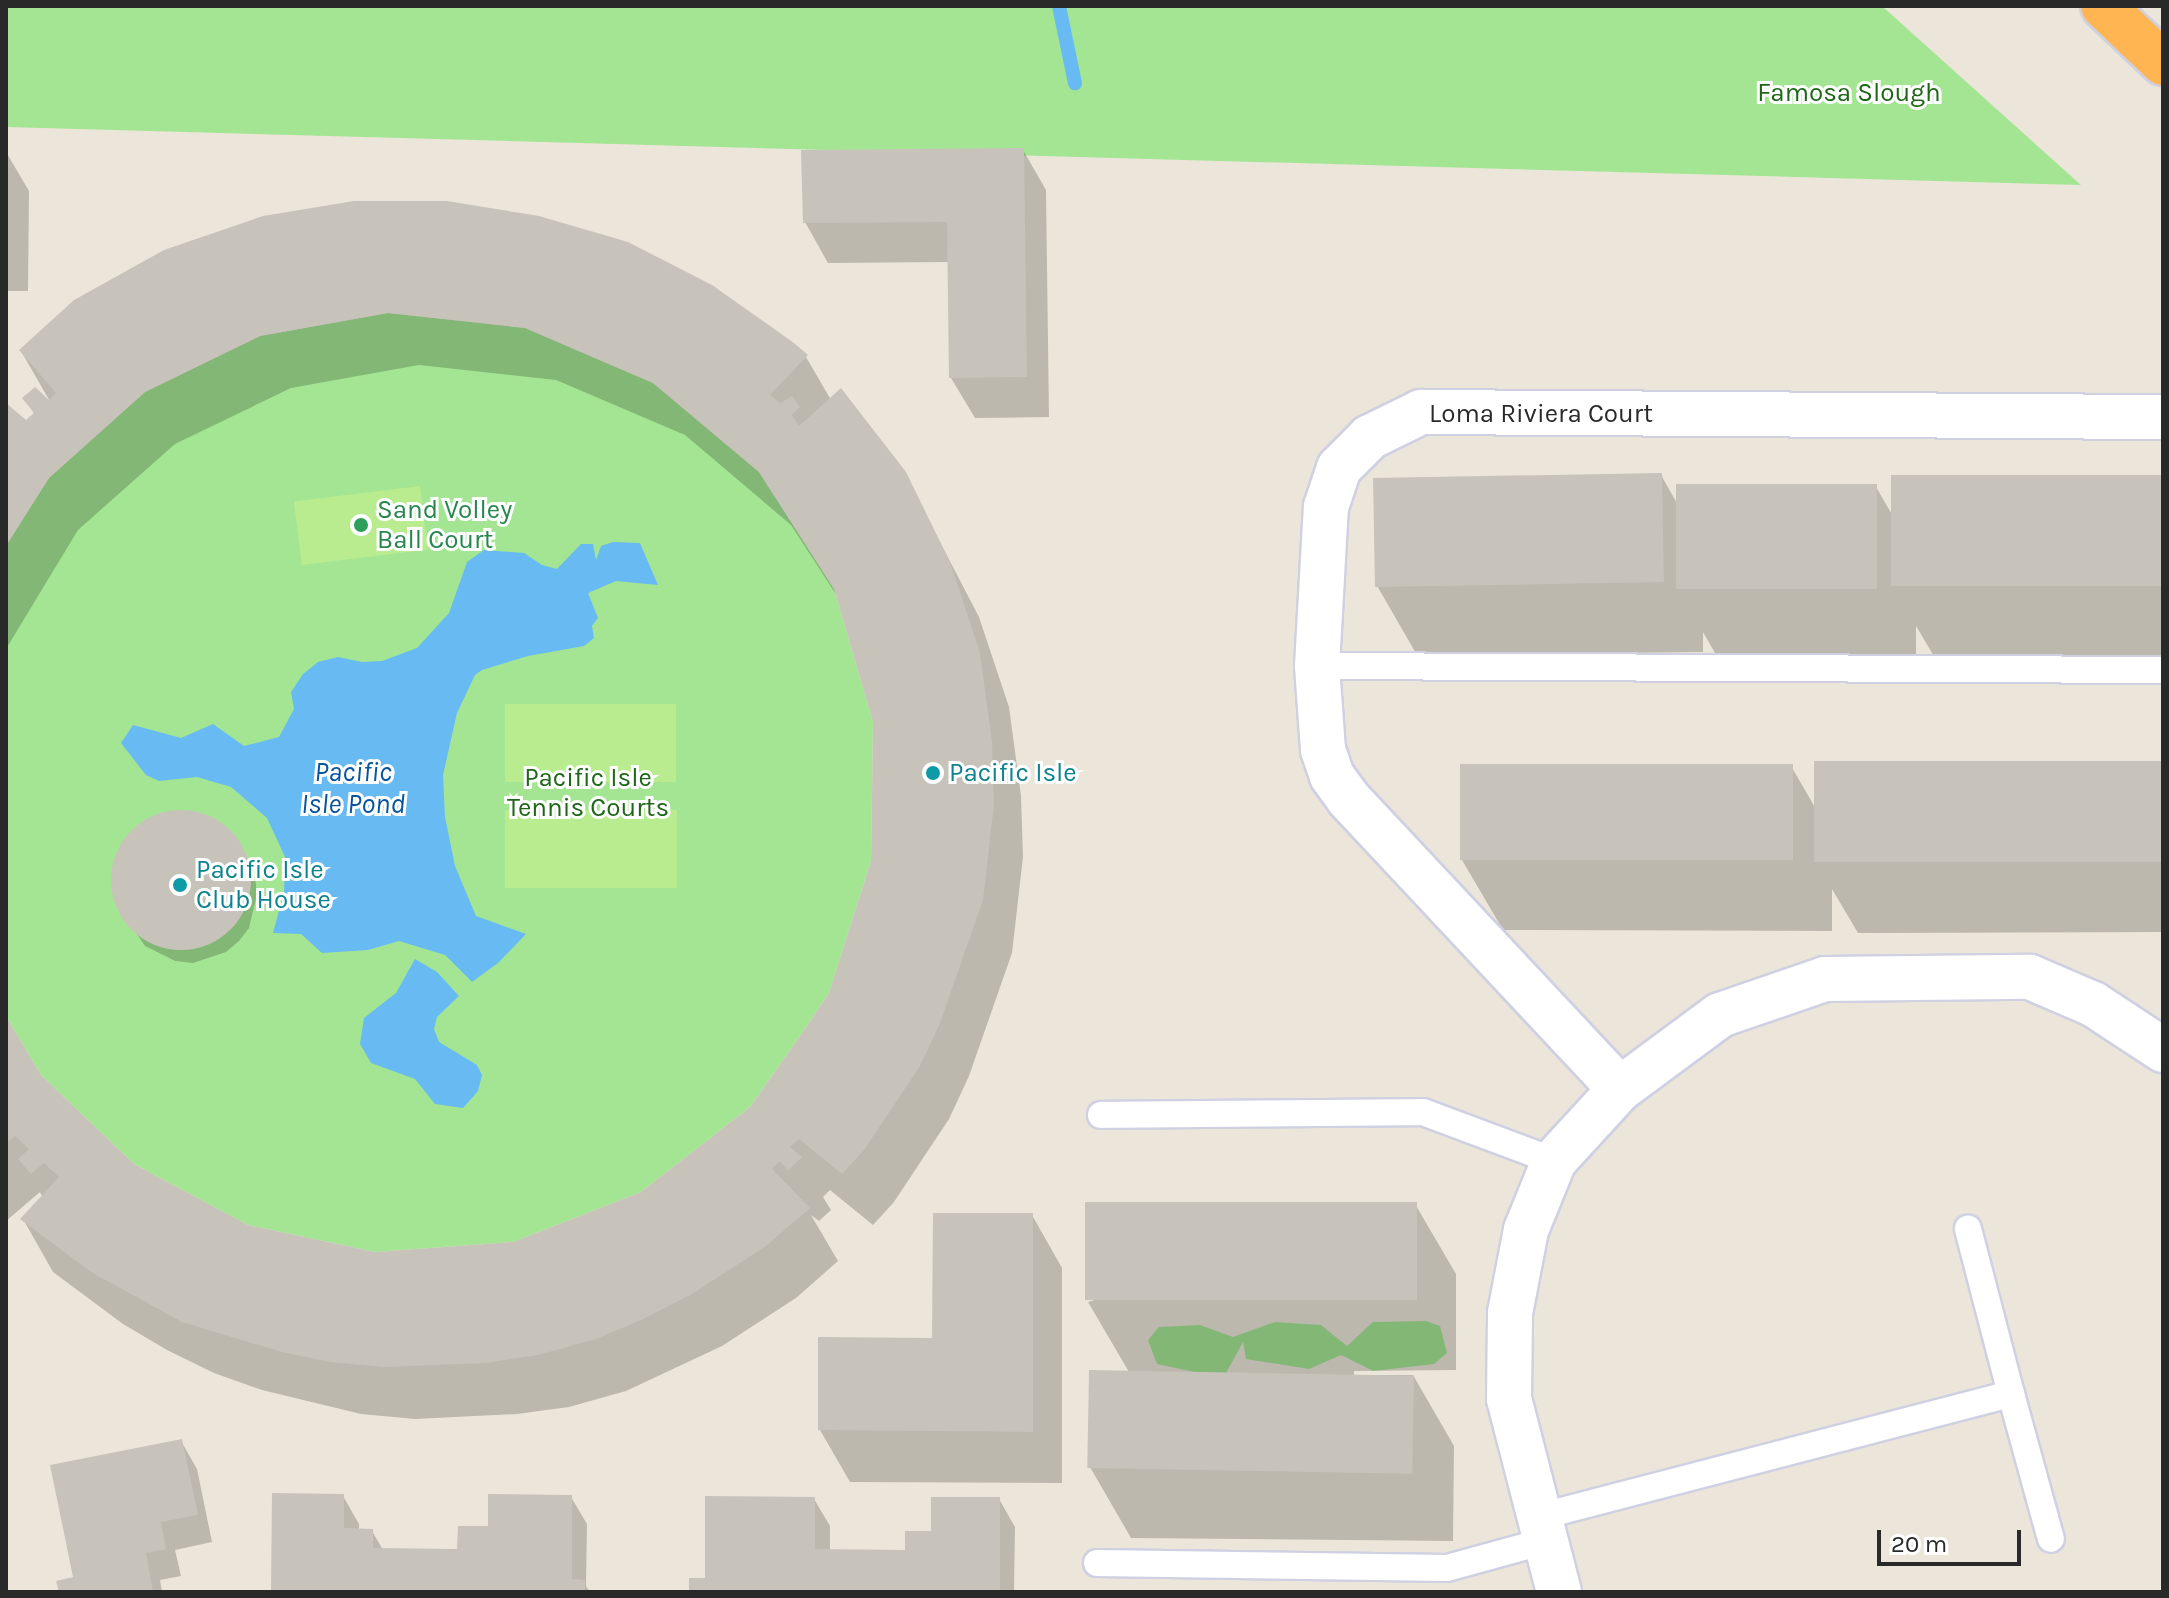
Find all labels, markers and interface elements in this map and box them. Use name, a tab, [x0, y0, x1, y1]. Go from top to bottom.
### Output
park label: Famosa Slough	[1757, 77, 1941, 109]
street label: Loma Riviera Court	[1429, 398, 1653, 430]
place label: Sand Volley Ball Court	[377, 494, 512, 556]
marker: Sand Volley Ball Court	[352, 516, 370, 534]
water label: Pacific Isle Pond	[301, 755, 405, 821]
place label: Pacific Isle	[949, 757, 1077, 789]
park label: Pacific Isle Tennis Courts	[507, 762, 669, 824]
marker: Pacific Isle	[924, 764, 942, 782]
place label: Pacific Isle Club House	[196, 854, 331, 916]
marker: Pacific Isle Club House	[171, 876, 189, 894]
scale bar	[1881, 1514, 2025, 1564]
text: 20 m	[1891, 1530, 1947, 1558]

